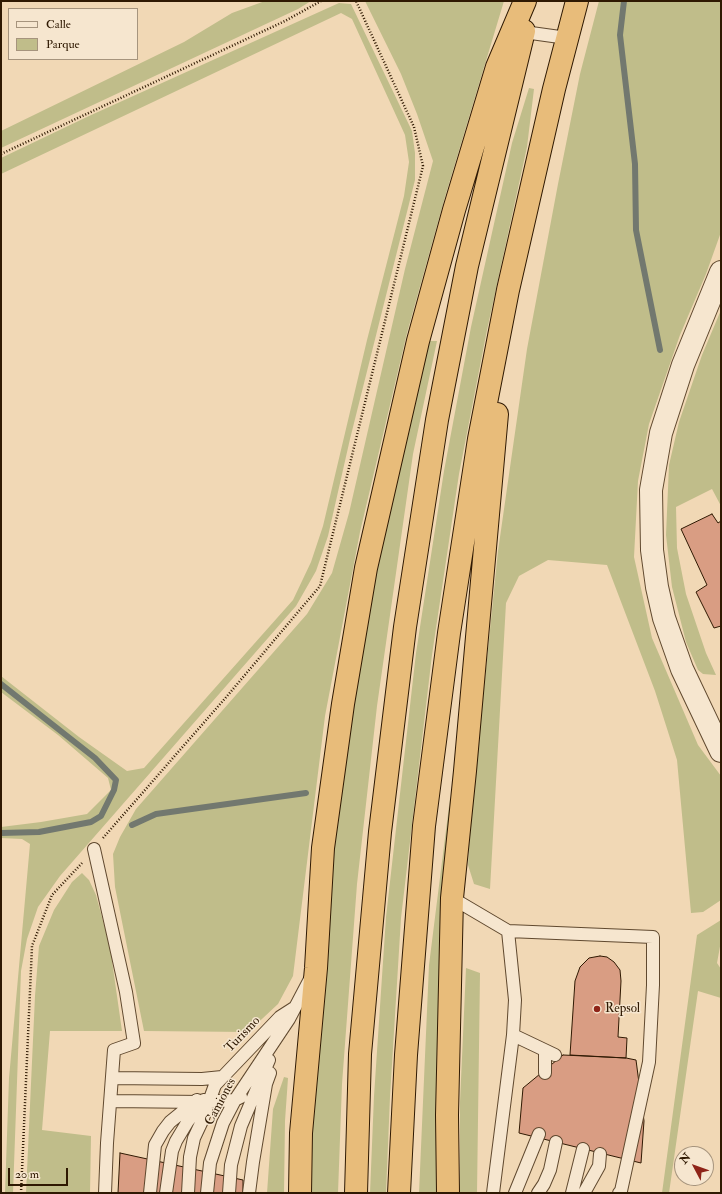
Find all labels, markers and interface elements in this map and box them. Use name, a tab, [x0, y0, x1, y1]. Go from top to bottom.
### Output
legend	[8, 8, 138, 60]
text: Calle	[46, 17, 71, 32]
text: Parque	[46, 37, 80, 52]
place label: Repsol	[605, 1001, 640, 1017]
marker: Repsol	[592, 1004, 602, 1014]
street label: Turismo	[222, 1014, 264, 1056]
street label: Camiones	[202, 1076, 240, 1128]
north arrow	[674, 1146, 714, 1186]
text: N	[677, 1150, 693, 1166]
scale bar	[10, 1160, 70, 1186]
text: 20 m	[15, 1167, 39, 1182]

